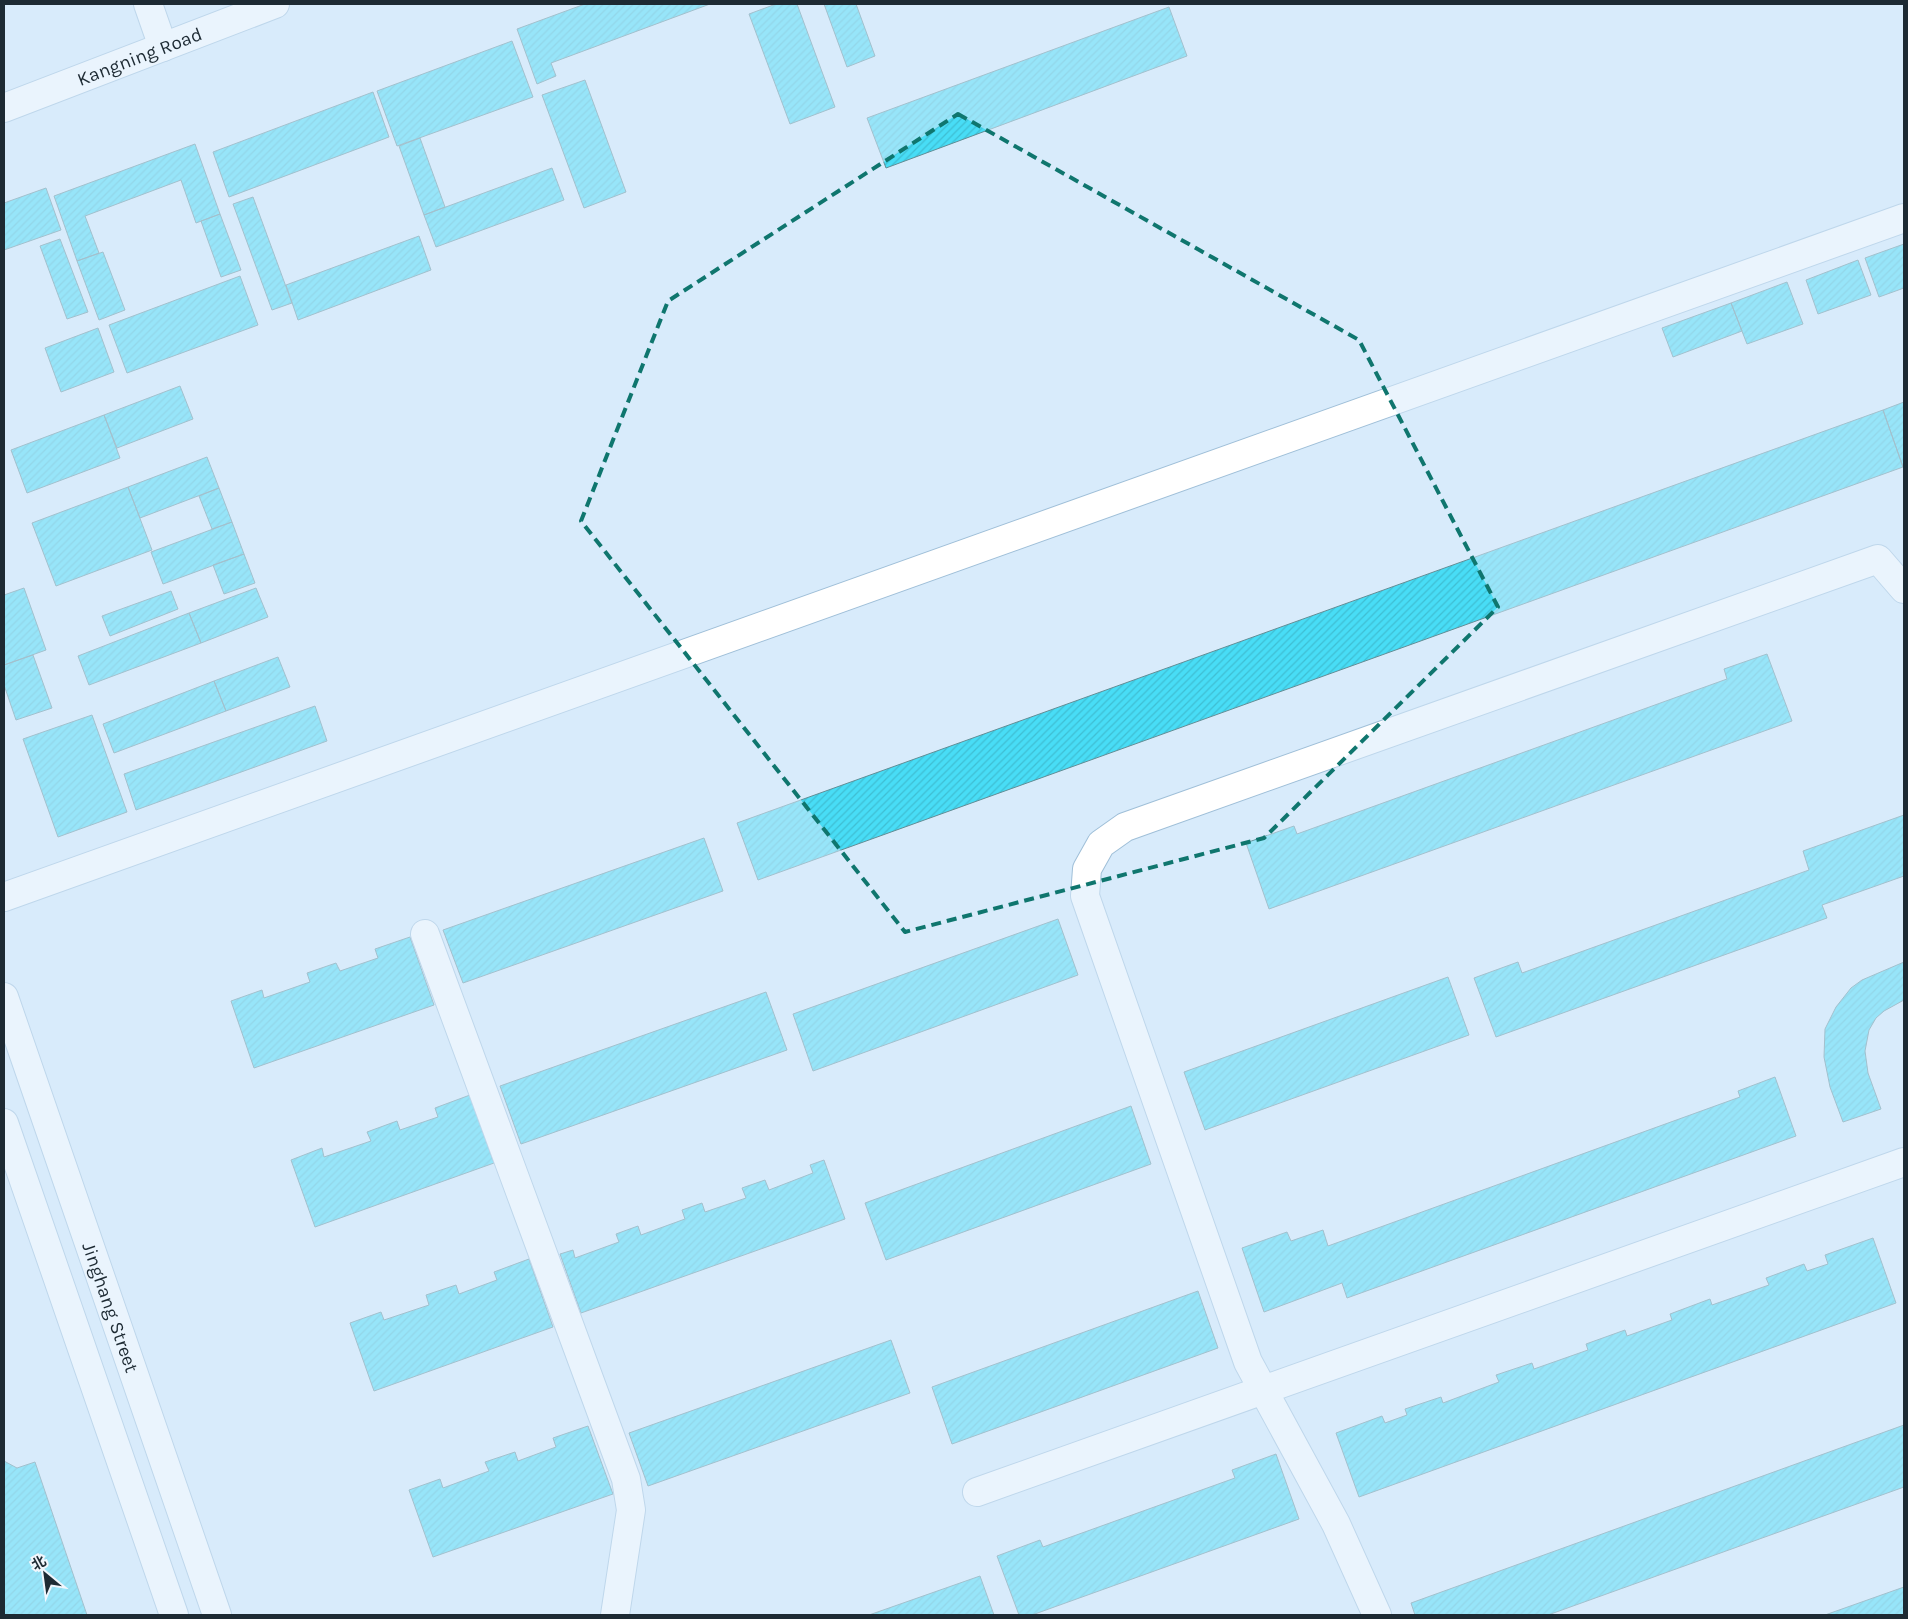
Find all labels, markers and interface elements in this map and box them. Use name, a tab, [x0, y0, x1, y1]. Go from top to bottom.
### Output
street label: Kangning Road	[74, 23, 205, 91]
street label: Jinghang Street	[77, 1239, 143, 1375]
north arrow	[20, 1549, 70, 1599]
text: 北	[29, 1552, 49, 1574]

